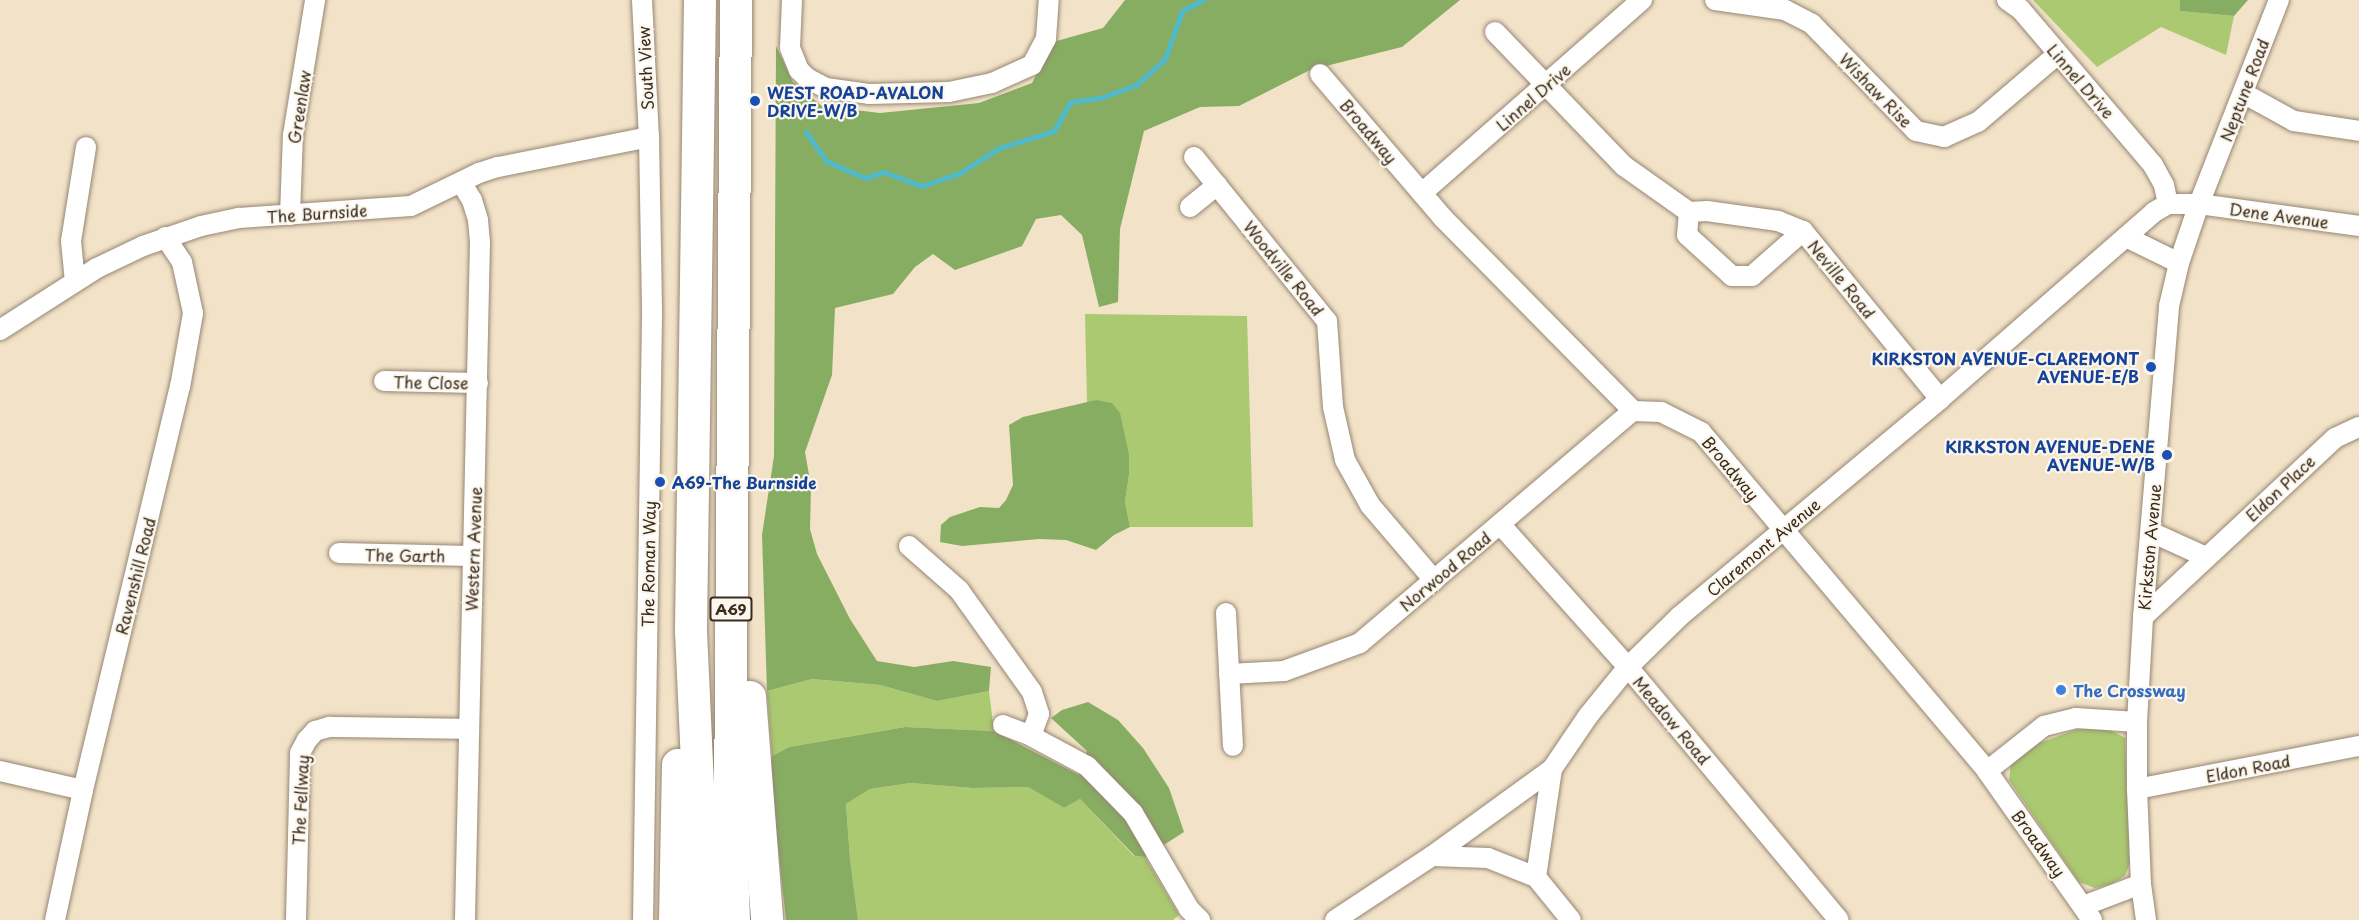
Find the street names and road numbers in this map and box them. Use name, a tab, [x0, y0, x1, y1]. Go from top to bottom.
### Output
street label: South View	[633, 25, 657, 111]
street label: Neptune Road	[2216, 36, 2272, 144]
street label: Linnel Drive	[2043, 40, 2119, 122]
street label: Wishaw Rise	[1836, 49, 1916, 131]
street label: Linnel Drive	[1492, 59, 1574, 135]
street label: Greenlaw	[284, 69, 314, 145]
street label: Broadway	[1337, 95, 1401, 167]
street label: Dene Avenue	[2228, 199, 2330, 231]
street label: The Burnside	[266, 200, 368, 226]
street label: Woodville Road	[1240, 217, 1328, 319]
street label: Neville Road	[1805, 236, 1879, 322]
street label: The Close	[393, 372, 469, 392]
street label: Broadway	[1699, 432, 1763, 504]
street label: Eldon Place	[2241, 451, 2319, 525]
street label: Kirkston Avenue	[2134, 484, 2164, 610]
street label: Western Avenue	[461, 487, 485, 611]
street label: Claremont Avenue	[1703, 494, 1823, 600]
street label: The Roman Way	[637, 500, 659, 628]
street label: Ravenshill Road	[111, 515, 159, 637]
street label: Norwood Road	[1395, 527, 1495, 615]
street label: The Garth	[365, 545, 445, 565]
road number: A69	[708, 597, 754, 621]
street label: Meadow Road	[1630, 673, 1714, 767]
street label: Eldon Road	[2204, 750, 2292, 786]
street label: The Fellway	[288, 754, 312, 846]
street label: Broadway	[2008, 806, 2070, 880]

